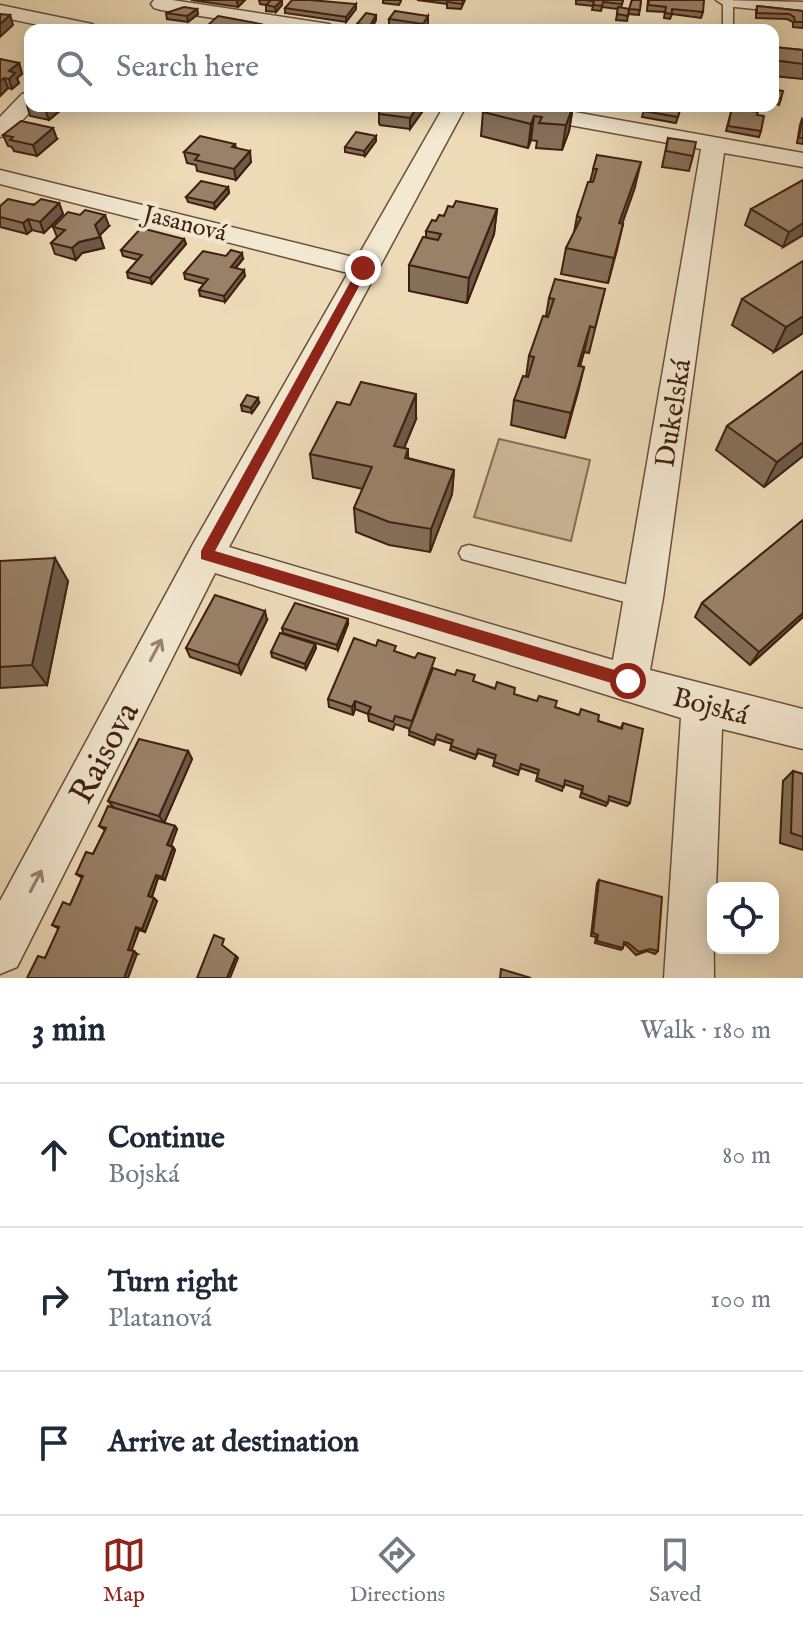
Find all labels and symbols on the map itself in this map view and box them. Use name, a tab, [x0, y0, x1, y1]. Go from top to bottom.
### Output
street label: Jasanová	[137, 198, 230, 250]
route end	[345, 250, 381, 286]
street label: Dukelská	[649, 356, 700, 470]
one-way arrow	[149, 639, 165, 662]
route start	[610, 663, 646, 699]
street label: Bojská	[669, 681, 753, 735]
street label: Raisova	[61, 695, 150, 811]
one-way arrow	[29, 869, 45, 893]

